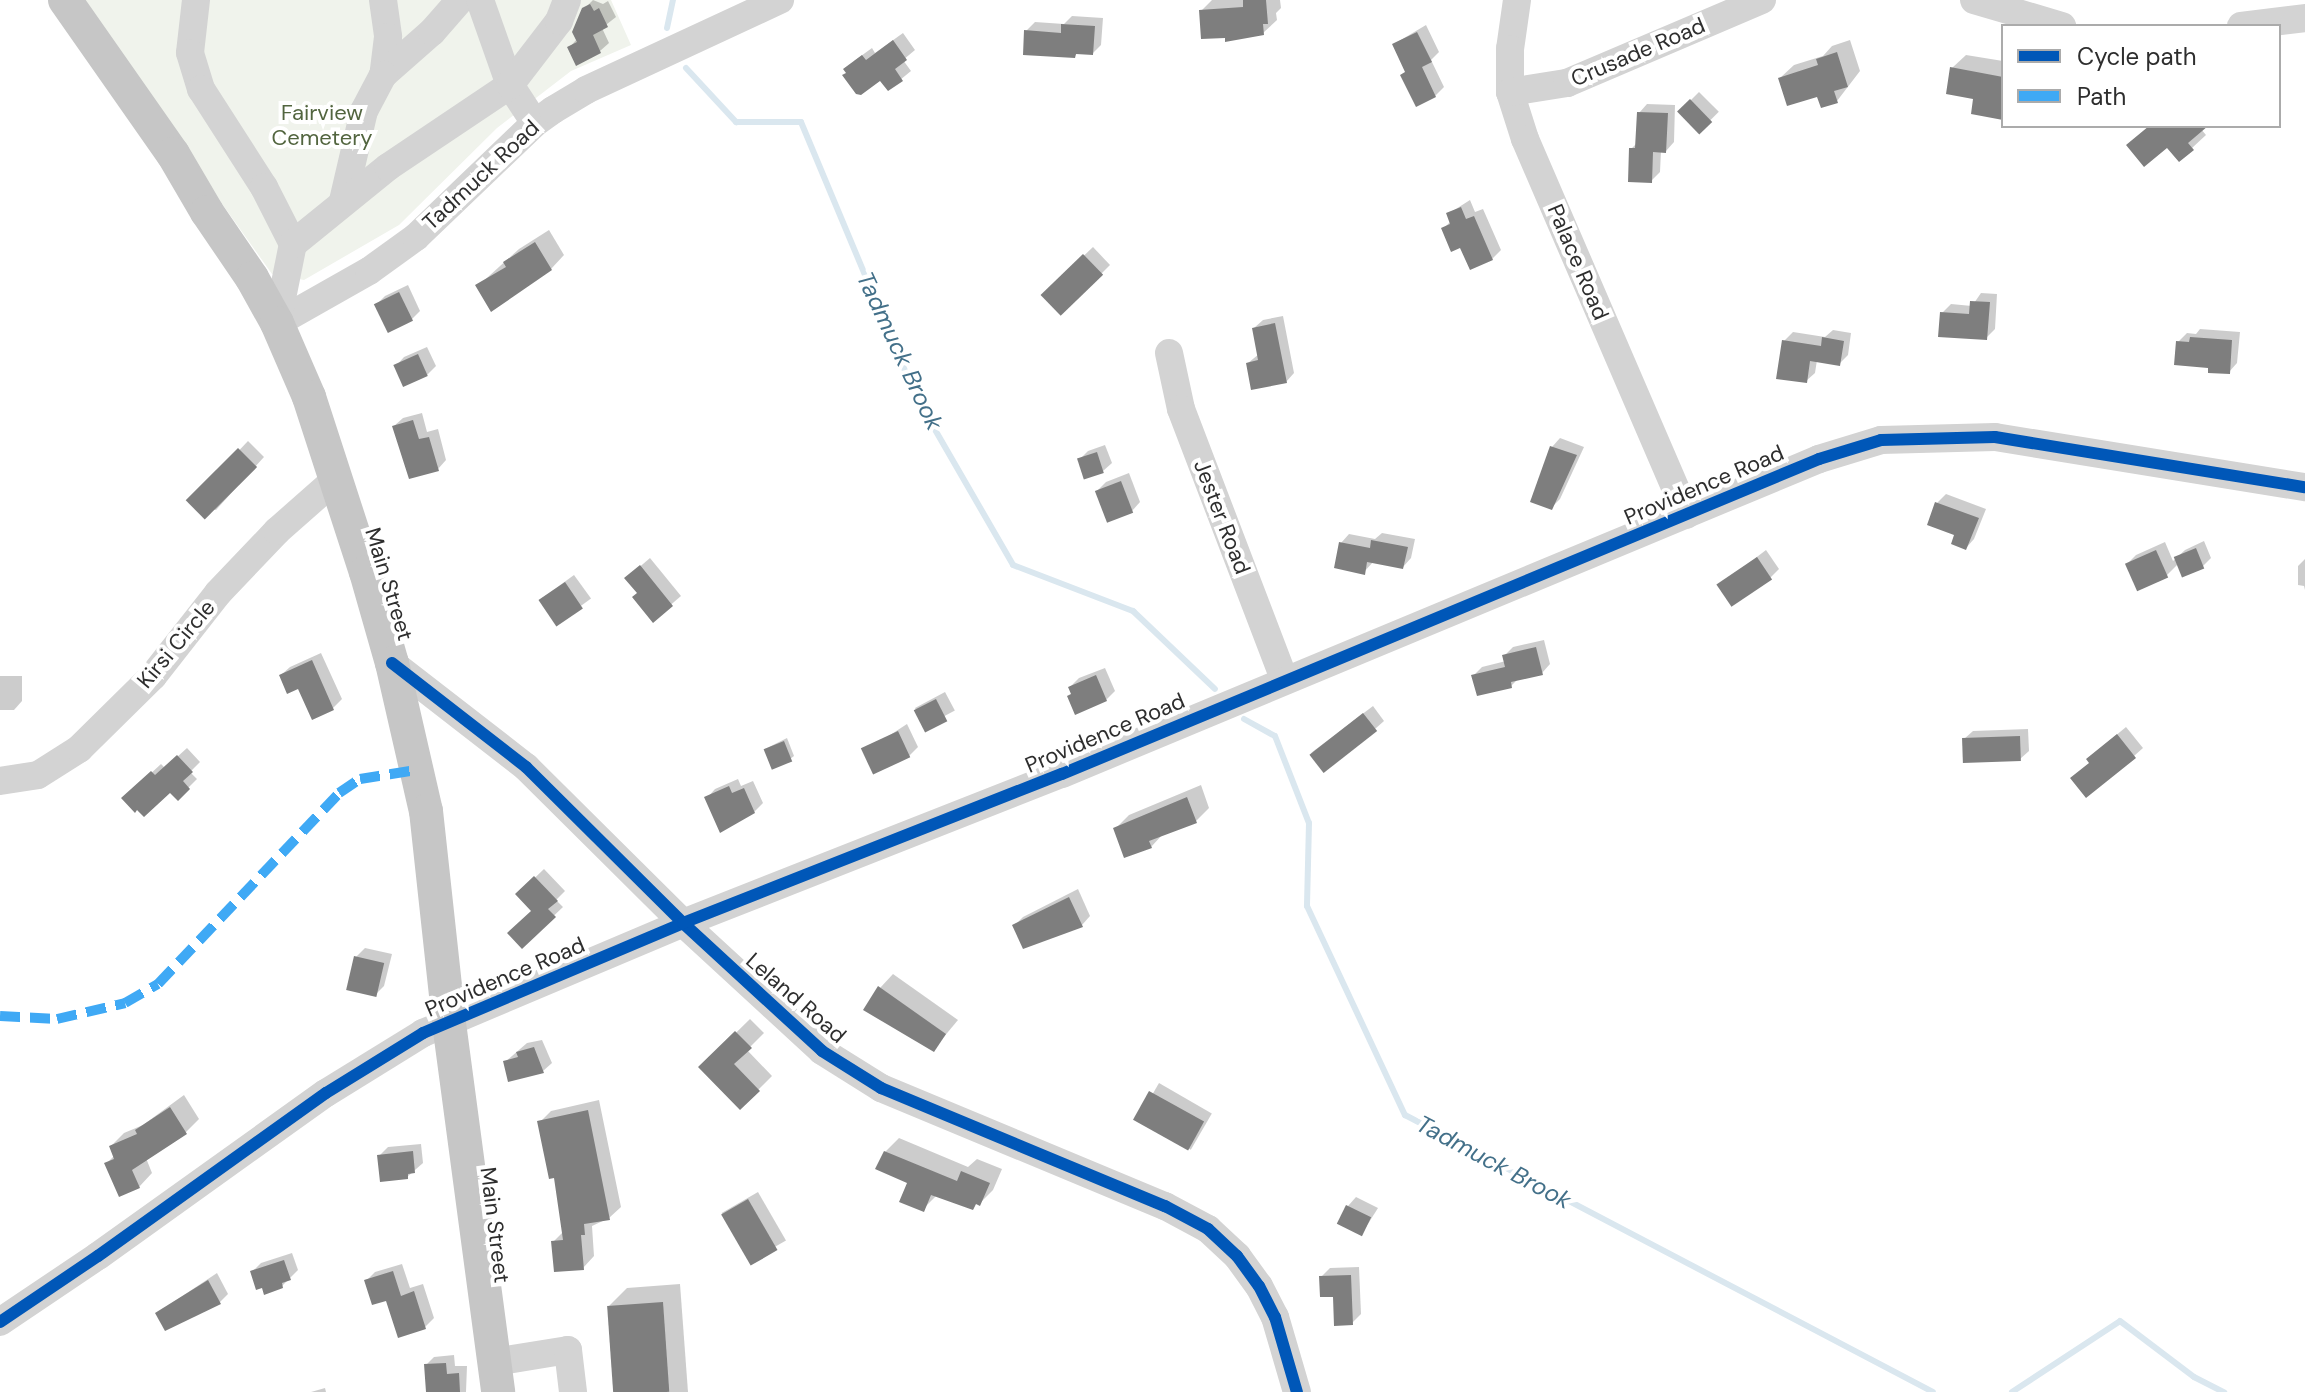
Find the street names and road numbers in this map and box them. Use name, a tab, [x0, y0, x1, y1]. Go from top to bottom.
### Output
street label: Crusade Road	[1567, 12, 1709, 92]
street label: Tadmuck Road	[417, 114, 545, 236]
street label: Palace Road	[1542, 200, 1614, 324]
street label: Providence Road	[1620, 439, 1788, 531]
street label: Jester Road	[1188, 456, 1256, 578]
street label: Main Street	[359, 524, 419, 644]
street label: Kirsi Circle	[131, 594, 221, 694]
street label: Providence Road	[1021, 687, 1189, 779]
street label: Providence Road	[421, 931, 589, 1023]
street label: Leland Road	[741, 947, 851, 1049]
street label: Main Street	[475, 1166, 515, 1284]

